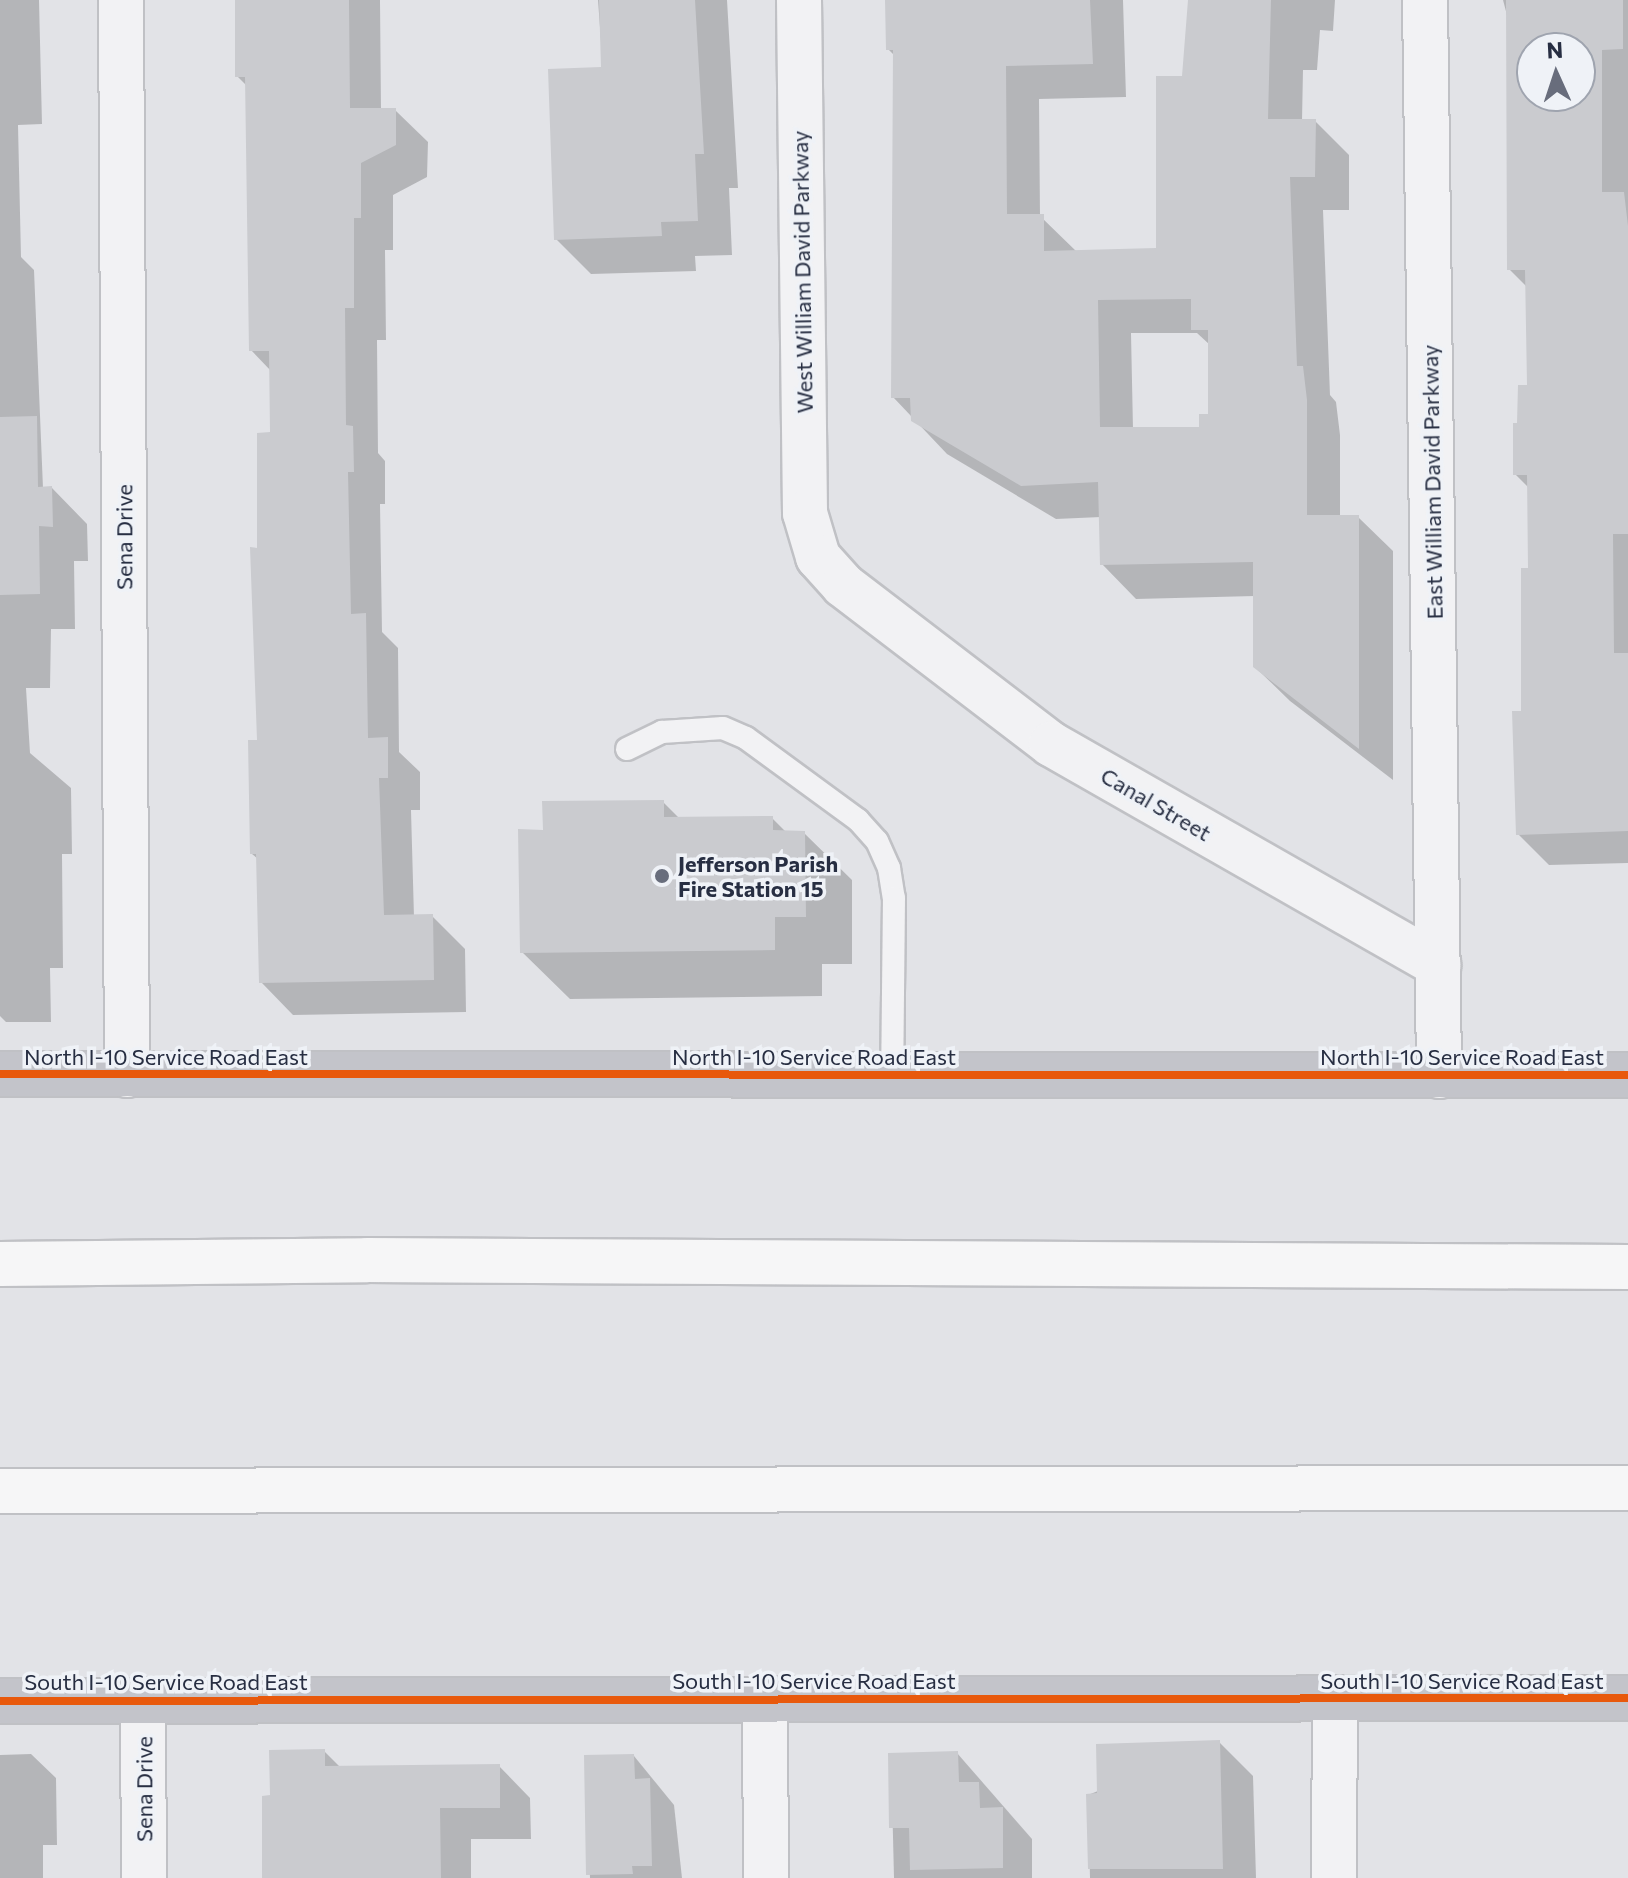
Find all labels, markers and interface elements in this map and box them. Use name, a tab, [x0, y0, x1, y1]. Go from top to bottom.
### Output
north arrow	[1516, 32, 1596, 112]
text: N	[1546, 36, 1564, 63]
street label: West William David Parkway	[786, 130, 818, 414]
street label: East William David Parkway	[1416, 344, 1448, 620]
street label: Sena Drive	[111, 484, 137, 590]
street label: Canal Street	[1096, 762, 1216, 846]
place label: Jefferson Parish Fire Station 15	[678, 850, 838, 902]
marker: Jefferson Parish Fire Station 15	[653, 867, 671, 885]
street label: North I-10 Service Road East	[24, 1044, 308, 1070]
street label: North I-10 Service Road East	[672, 1044, 956, 1070]
street label: North I-10 Service Road East	[1320, 1044, 1604, 1070]
street label: South I-10 Service Road East	[672, 1668, 956, 1694]
street label: South I-10 Service Road East	[1320, 1668, 1604, 1694]
street label: South I-10 Service Road East	[24, 1669, 308, 1695]
street label: Sena Drive	[131, 1736, 157, 1842]

